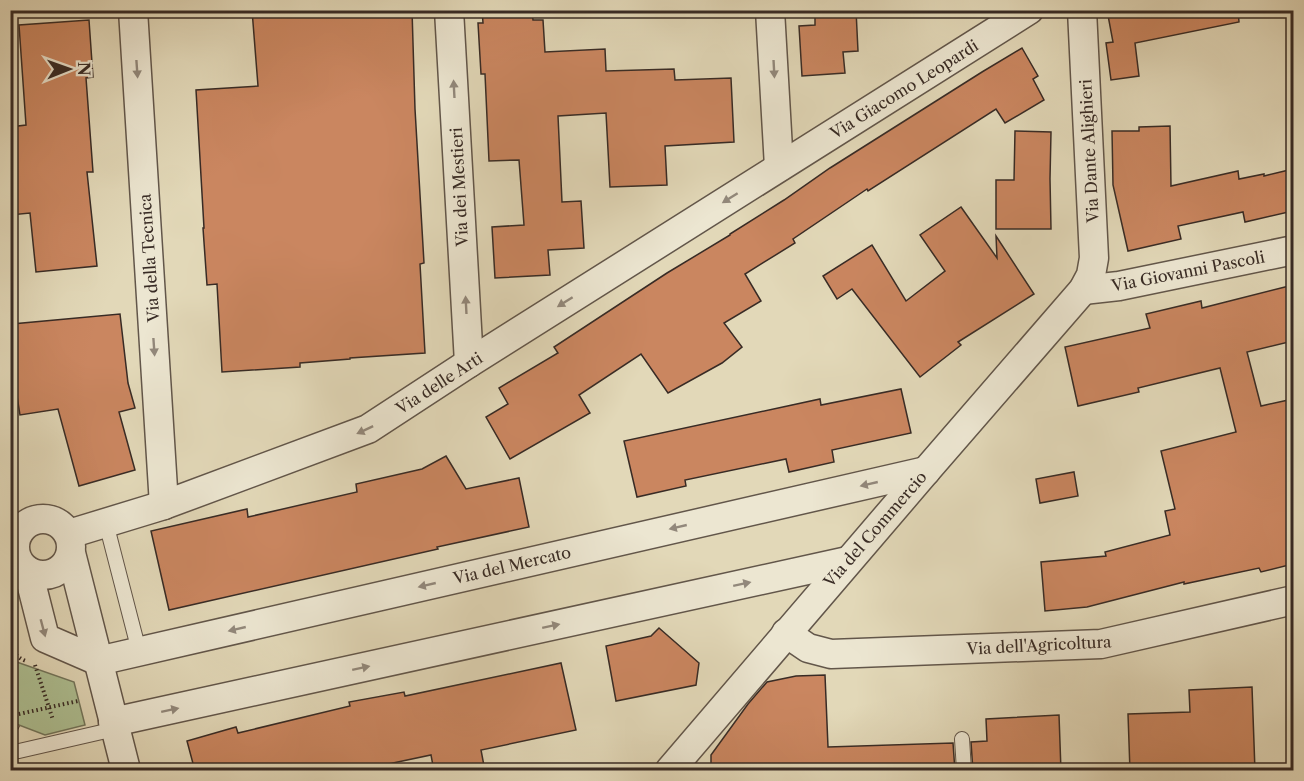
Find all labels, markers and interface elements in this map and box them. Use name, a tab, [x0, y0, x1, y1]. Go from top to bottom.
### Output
street label: Via Giacomo Leopardi	[825, 35, 982, 143]
north arrow	[39, 39, 99, 99]
one-way arrow	[132, 59, 142, 78]
one-way arrow	[769, 59, 778, 78]
text: N	[74, 62, 94, 76]
street label: Via Dante Alighieri	[1075, 78, 1103, 224]
one-way arrow	[449, 79, 458, 98]
street label: Via dei Mestieri	[446, 127, 472, 248]
street label: Via della Tecnica	[134, 193, 164, 324]
one-way arrow	[722, 193, 738, 204]
street label: Via Giovanni Pascoli	[1109, 246, 1266, 296]
one-way arrow	[461, 295, 470, 314]
one-way arrow	[557, 297, 573, 308]
one-way arrow	[150, 338, 159, 357]
street label: Via delle Arti	[391, 348, 486, 419]
one-way arrow	[357, 425, 374, 434]
street label: Via del Commercio	[819, 467, 931, 592]
one-way arrow	[859, 479, 878, 489]
one-way arrow	[669, 523, 688, 533]
street label: Via del Mercato	[450, 542, 573, 588]
one-way arrow	[733, 579, 751, 589]
one-way arrow	[417, 581, 436, 590]
one-way arrow	[38, 618, 48, 637]
one-way arrow	[542, 621, 561, 630]
one-way arrow	[228, 624, 246, 634]
street label: Via dell'Agricoltura	[965, 631, 1113, 659]
one-way arrow	[352, 663, 371, 672]
one-way arrow	[161, 704, 180, 714]

